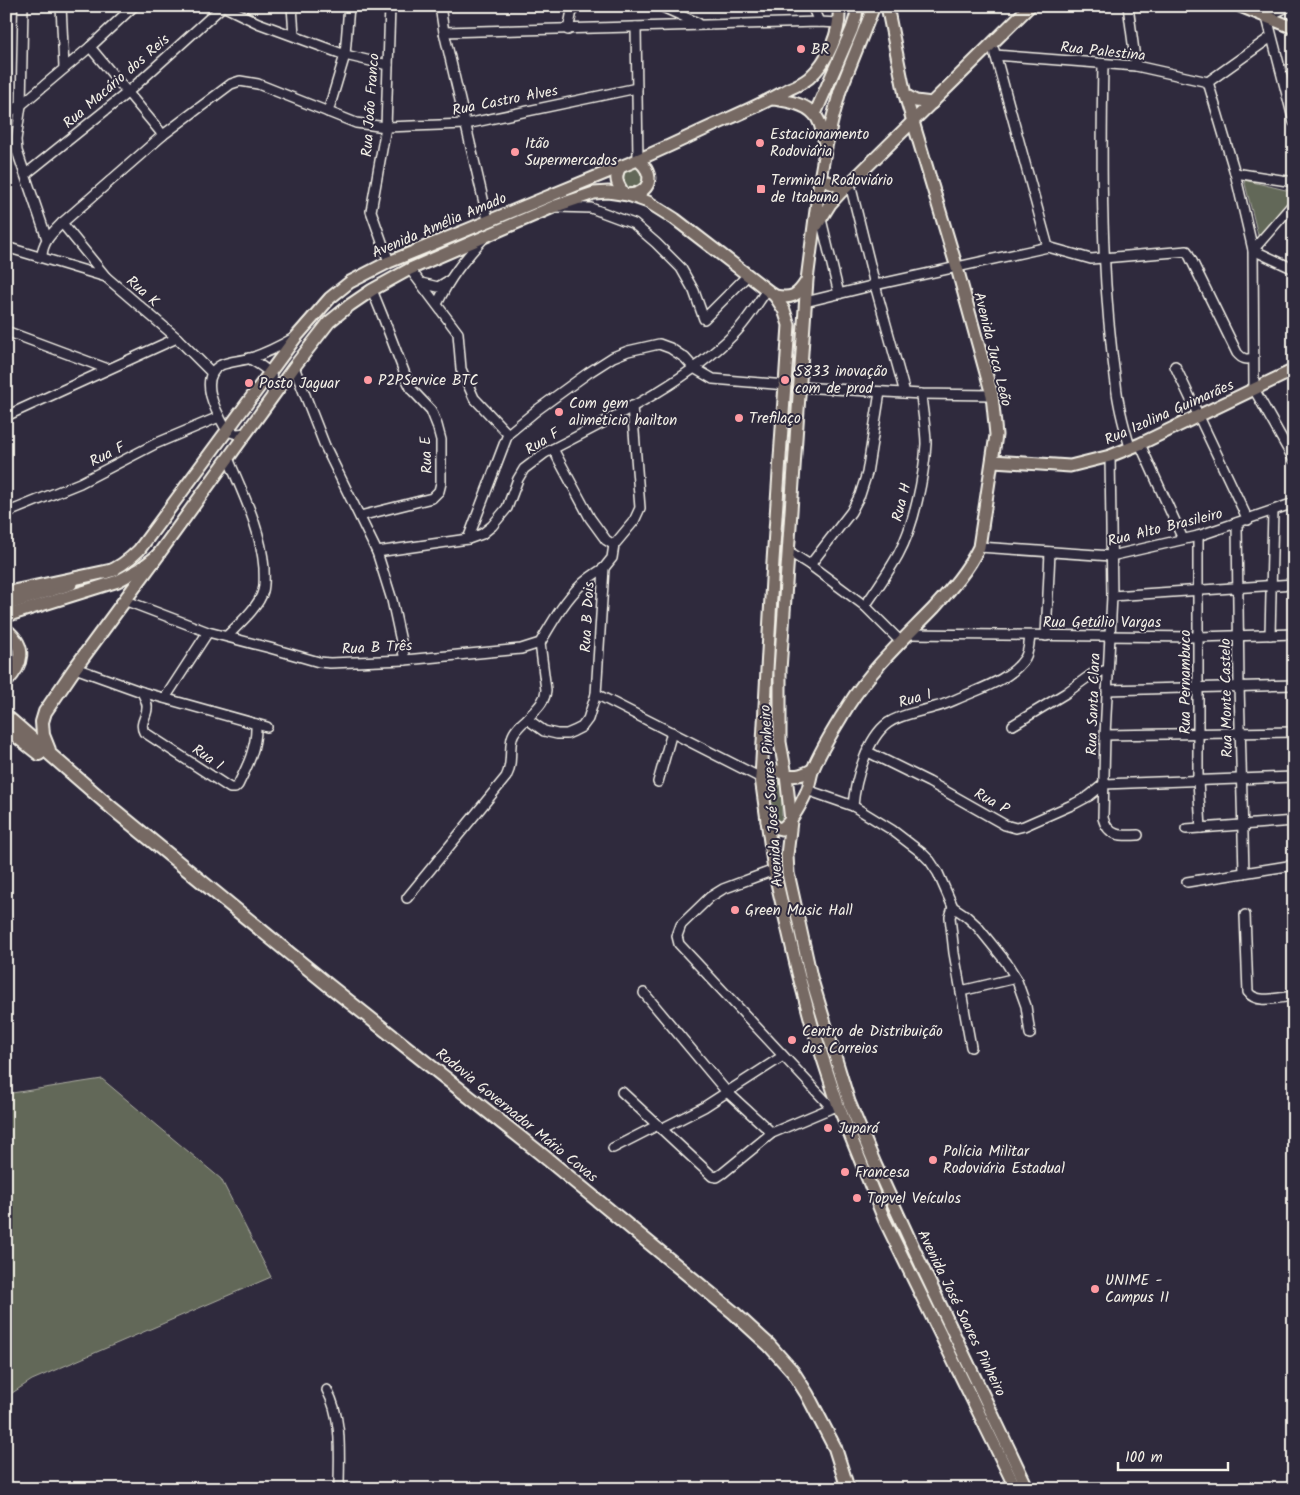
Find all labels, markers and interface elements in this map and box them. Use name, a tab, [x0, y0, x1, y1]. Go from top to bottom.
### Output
street label: Rua Macário dos Reis	[58, 28, 176, 135]
street label: Rua Palestina	[1059, 36, 1147, 68]
place label: BR	[811, 38, 830, 62]
marker: BR	[795, 43, 807, 55]
street label: Rua João Franco	[355, 52, 387, 158]
street label: Rua Castro Alves	[450, 79, 561, 123]
place label: Estacionamento Rodoviária	[770, 123, 870, 164]
place label: Itão Supermercados	[525, 132, 618, 173]
marker: Estacionamento Rodoviária	[754, 137, 766, 149]
marker: Itão Supermercados	[509, 146, 521, 158]
place label: Terminal Rodoviário de Itabuna	[771, 169, 893, 210]
marker: Terminal Rodoviário de Itabuna	[755, 183, 767, 195]
street label: Avenida Amélia Amado	[368, 187, 511, 265]
street label: Rua K	[120, 270, 165, 313]
street label: Avenida Juca Leão	[966, 290, 1018, 409]
place label: 5833 inovação com de prod	[795, 360, 888, 401]
place label: P2PService BTC	[378, 369, 479, 393]
place label: Posto Jaguar	[259, 372, 340, 396]
street label: Rua Izolina Guimarães	[1101, 373, 1239, 452]
marker: P2PService BTC	[362, 374, 374, 386]
marker: 5833 inovação com de prod	[779, 374, 791, 386]
marker: Posto Jaguar	[243, 377, 255, 389]
place label: Com gem alimeticio hailton	[569, 392, 677, 433]
marker: Com gem alimeticio hailton	[553, 406, 565, 418]
place label: Trefilaço	[749, 407, 801, 431]
marker: Trefilaço	[733, 412, 745, 424]
street label: Rua F	[521, 421, 566, 462]
street label: Rua E	[414, 434, 440, 474]
street label: Rua F	[86, 435, 130, 474]
street label: Rua H	[886, 480, 918, 524]
street label: Rua Alto Brasileiro	[1105, 502, 1225, 554]
street label: Rua B Dois	[574, 580, 602, 653]
street label: Rua Getúlio Vargas	[1043, 611, 1162, 635]
street label: Rua Pernambuco	[1174, 630, 1198, 734]
street label: Rua B Três	[341, 634, 414, 662]
street label: Rua Monte Castelo	[1214, 638, 1240, 758]
street label: Rua Santa Clara	[1080, 652, 1108, 756]
street label: Rua I	[896, 683, 935, 715]
street label: Avenida José Soares Pinheiro	[754, 704, 790, 888]
street label: Rua I	[187, 738, 228, 777]
street label: Rua P	[969, 782, 1014, 822]
place label: Green Music Hall	[745, 899, 853, 923]
marker: Green Music Hall	[729, 904, 741, 916]
place label: Centro de Distribuição dos Correios	[802, 1020, 943, 1061]
marker: Centro de Distribuição dos Correios	[786, 1034, 798, 1046]
street label: Rodovia Governador Mário Covas	[430, 1043, 603, 1189]
place label: Jupará	[838, 1117, 880, 1141]
marker: Jupará	[822, 1122, 834, 1134]
place label: Polícia Militar Rodoviária Estadual	[943, 1140, 1065, 1181]
marker: Polícia Militar Rodoviária Estadual	[927, 1154, 939, 1166]
place label: Francesa	[855, 1161, 910, 1185]
marker: Francesa	[839, 1166, 851, 1178]
place label: Topvel Veículos	[867, 1187, 961, 1211]
marker: Topvel Veículos	[851, 1192, 863, 1204]
street label: Avenida José Soares Pinheiro	[910, 1226, 1012, 1401]
place label: UNIME - Campus II	[1105, 1269, 1169, 1310]
marker: UNIME - Campus II	[1089, 1283, 1101, 1295]
scale bar	[1118, 1440, 1228, 1472]
text: 100 m	[1125, 1446, 1163, 1470]

